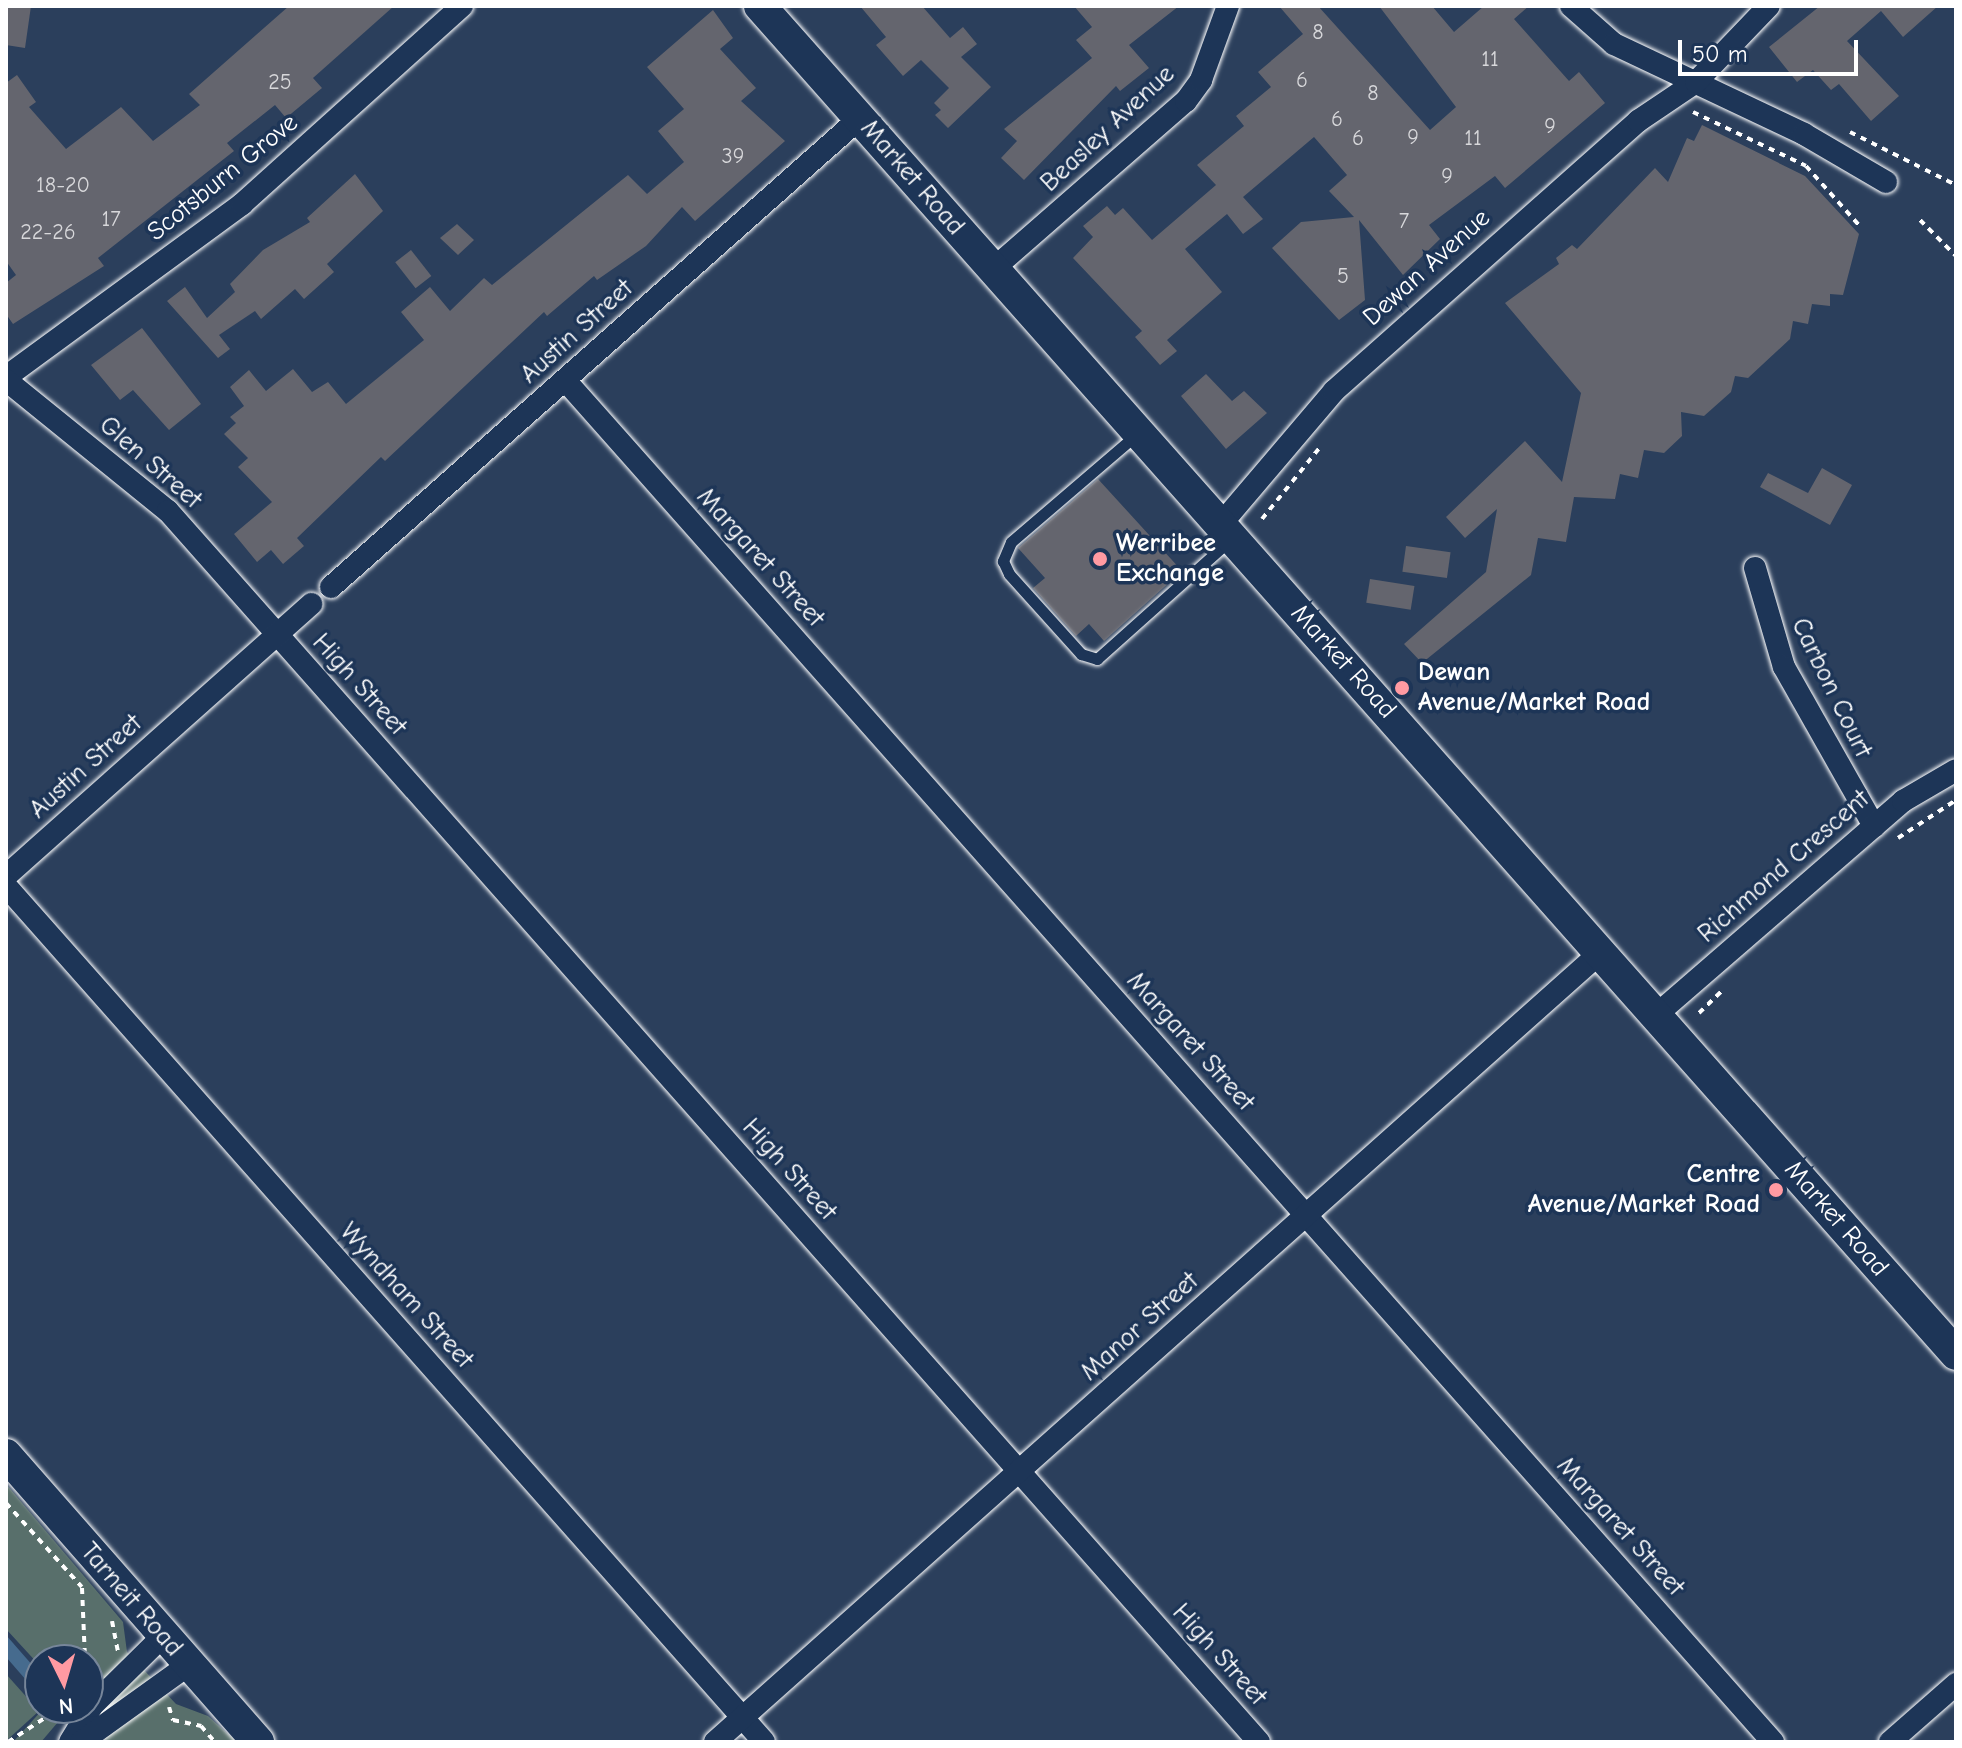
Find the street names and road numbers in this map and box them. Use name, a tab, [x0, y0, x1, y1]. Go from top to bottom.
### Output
street label: Beasley Avenue	[1035, 59, 1181, 199]
street label: Scotsburn Grove	[141, 108, 305, 248]
street label: Market Road	[853, 114, 971, 242]
street label: Dewan Avenue	[1357, 203, 1497, 333]
street label: Austin Street	[514, 273, 640, 391]
street label: Glen Street	[92, 410, 208, 516]
street label: Margaret Street	[690, 482, 830, 634]
street label: Market Road	[1284, 598, 1402, 726]
street label: Carbon Court	[1784, 613, 1878, 763]
street label: High Street	[305, 628, 413, 742]
street label: Austin Street	[23, 708, 149, 826]
street label: Richmond Crescent	[1692, 784, 1876, 950]
street label: Margaret Street	[1120, 966, 1260, 1118]
street label: High Street	[735, 1113, 843, 1227]
street label: Market Road	[1777, 1155, 1895, 1283]
street label: Wyndham Street	[333, 1217, 479, 1375]
street label: Manor Street	[1075, 1266, 1205, 1388]
street label: Margaret Street	[1550, 1451, 1690, 1603]
street label: Tarneit Road	[73, 1537, 189, 1663]
street label: High Street	[1165, 1598, 1273, 1712]

